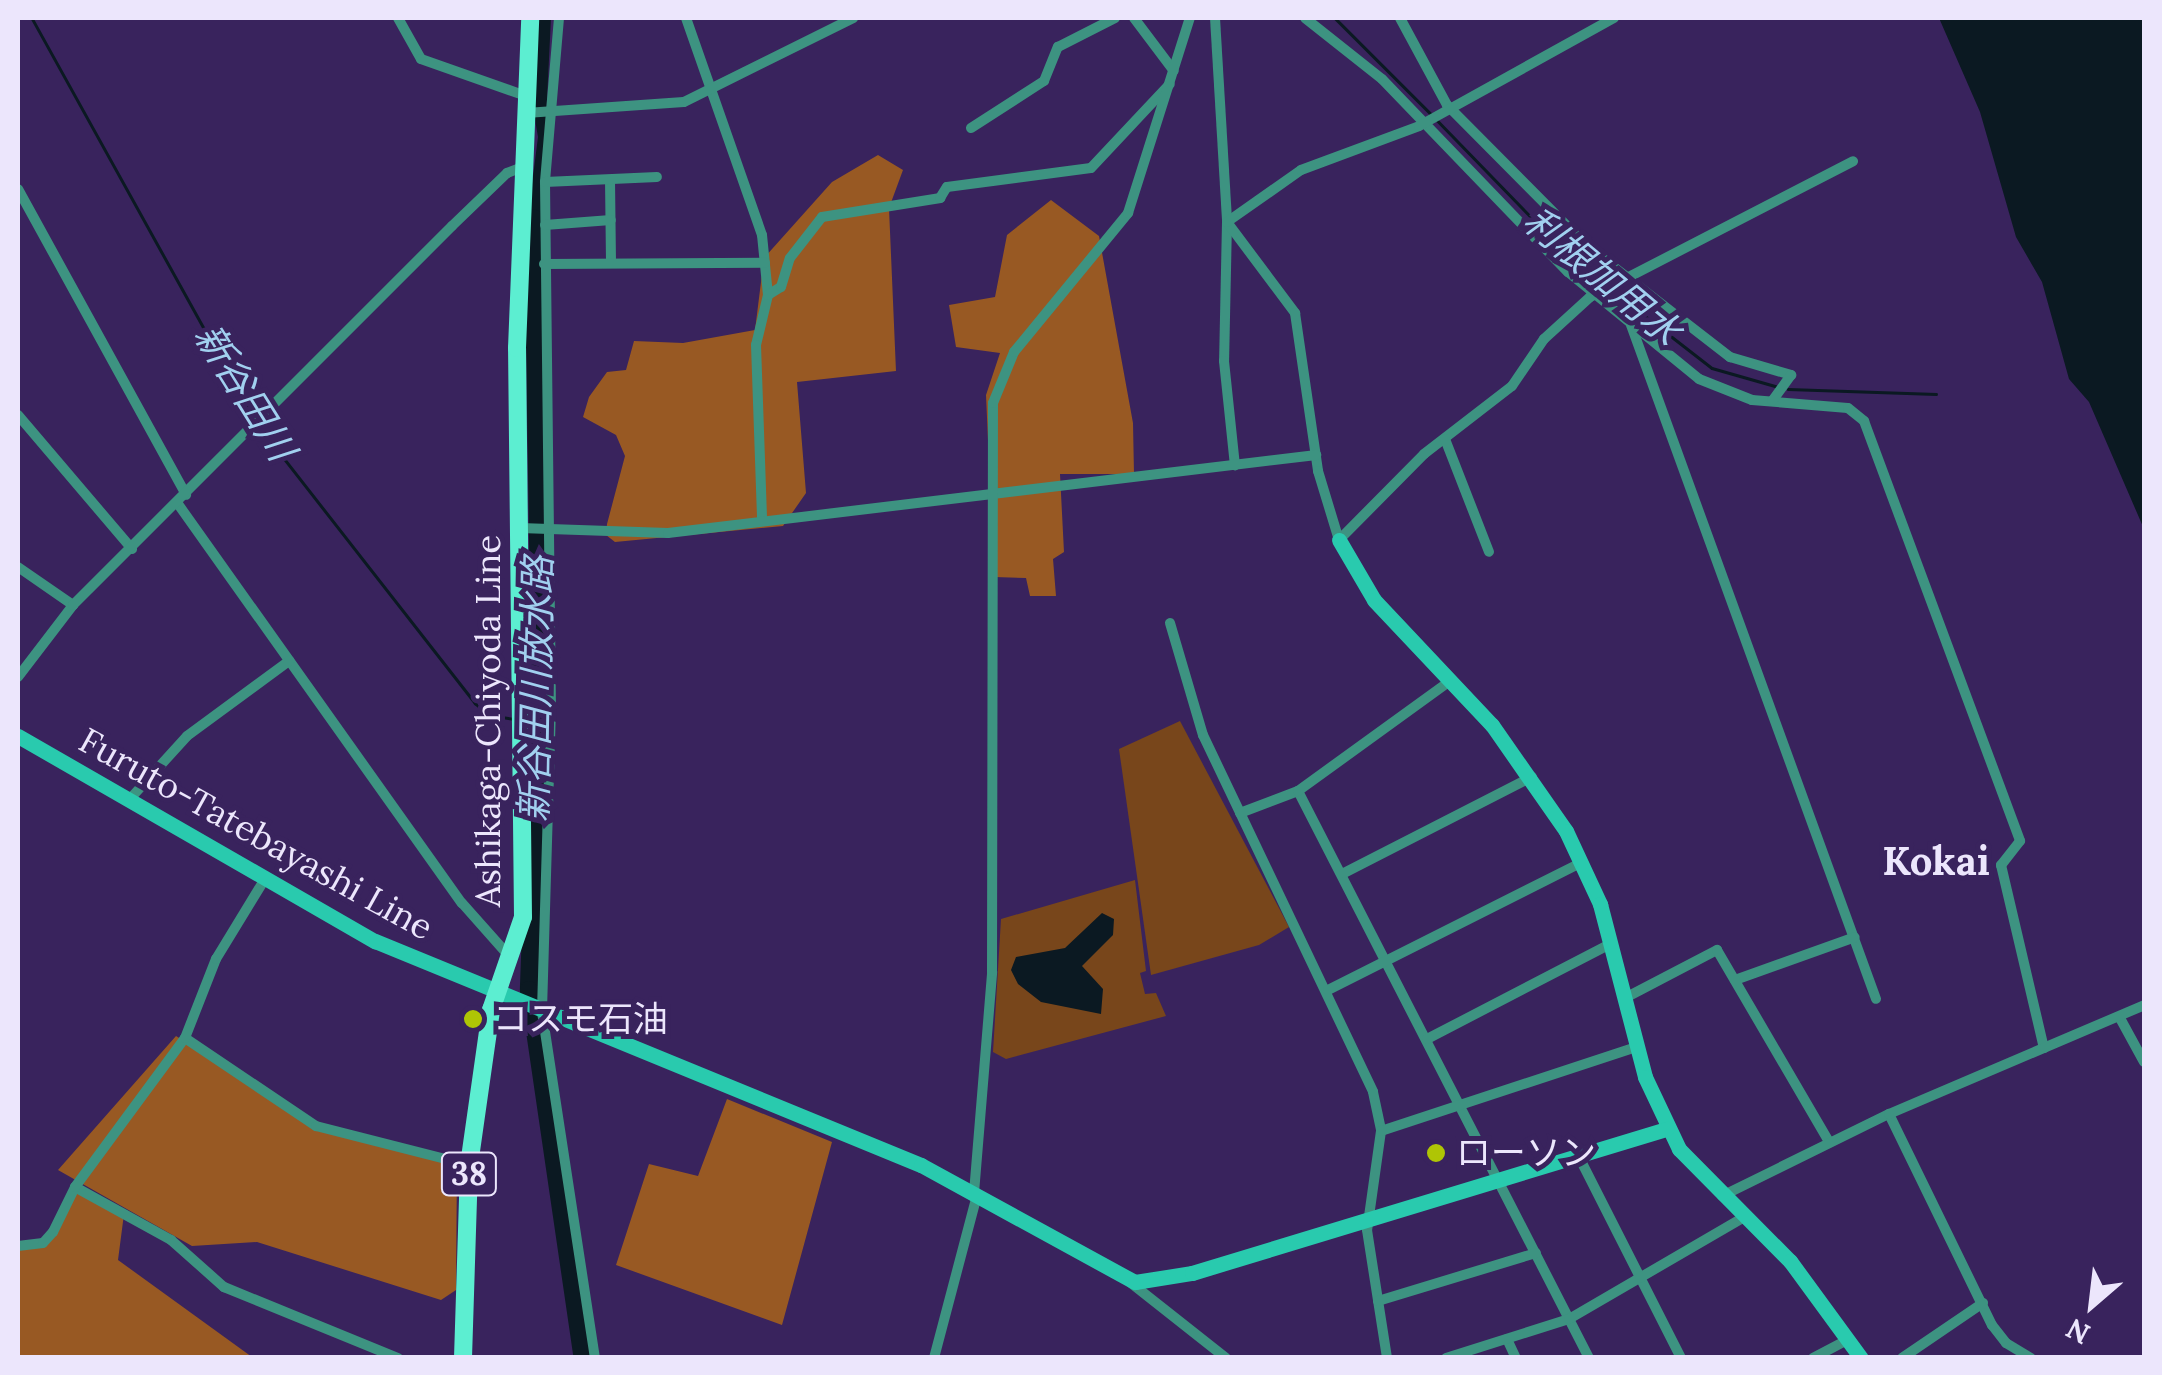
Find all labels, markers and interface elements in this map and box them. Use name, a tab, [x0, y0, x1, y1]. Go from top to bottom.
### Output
water label: 利根加用水	[1515, 197, 1689, 355]
water label: 新谷田川	[185, 315, 305, 469]
street label: Ashikaga-Chiyoda Line	[467, 535, 509, 907]
water label: 新谷田川放水路	[511, 556, 561, 822]
street label: Furuto-Tatebayashi Line	[72, 719, 440, 949]
district label: Kokai	[1882, 837, 1990, 885]
place label: コスモ石油	[493, 998, 668, 1040]
marker: コスモ石油	[462, 1008, 484, 1030]
place label: ローソン	[1456, 1132, 1596, 1174]
marker: ローソン	[1425, 1142, 1447, 1164]
road number: 38	[439, 1147, 499, 1201]
north arrow	[2042, 1255, 2142, 1355]
text: N	[2060, 1311, 2096, 1352]

